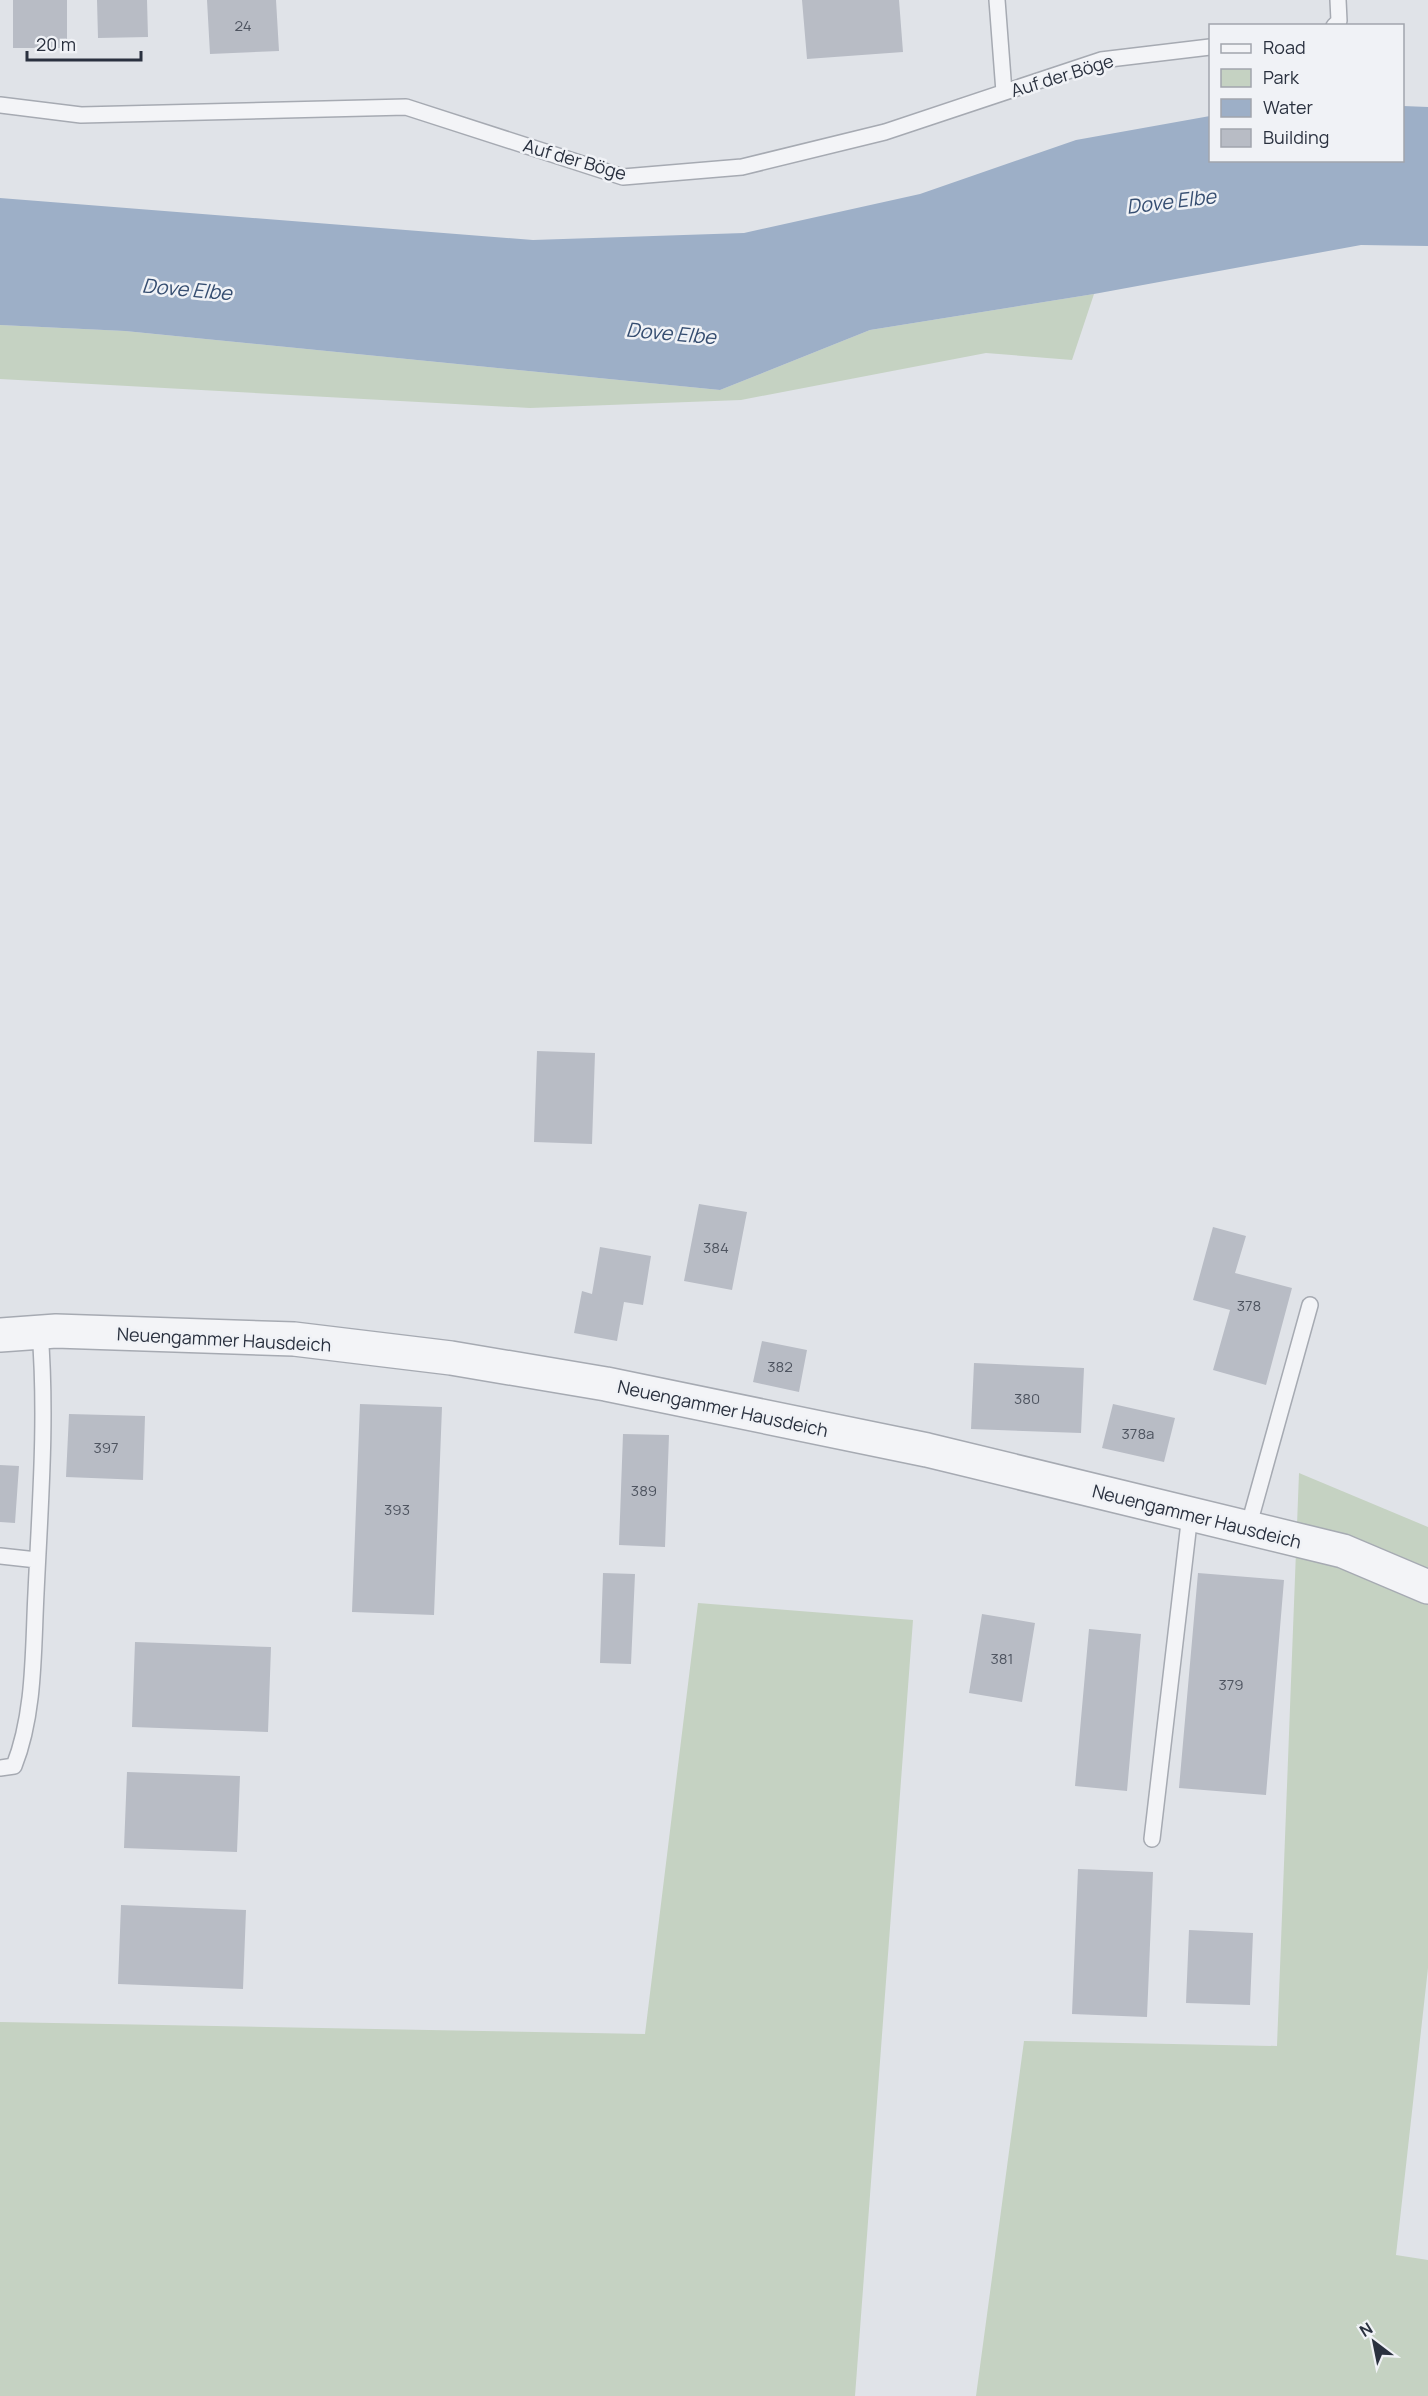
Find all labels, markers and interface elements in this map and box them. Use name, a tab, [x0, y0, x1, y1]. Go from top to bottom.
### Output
house number: 24	[234, 15, 252, 36]
scale bar	[27, 24, 141, 62]
legend	[1209, 24, 1404, 162]
text: 20 m	[36, 32, 76, 56]
text: Road	[1263, 35, 1306, 59]
street label: Auf der Böge	[1008, 48, 1116, 102]
text: Park	[1263, 65, 1300, 89]
text: Water	[1263, 95, 1313, 119]
text: Building	[1263, 125, 1329, 149]
street label: Auf der Böge	[521, 133, 629, 185]
water label: Dove Elbe	[1125, 182, 1219, 220]
water label: Dove Elbe	[141, 272, 234, 306]
water label: Dove Elbe	[625, 316, 718, 350]
house number: 384	[703, 1237, 729, 1258]
house number: 378	[1237, 1295, 1261, 1316]
street label: Neuengammer Hausdeich	[116, 1321, 332, 1357]
house number: 382	[767, 1356, 793, 1377]
street label: Neuengammer Hausdeich	[615, 1374, 831, 1442]
house number: 380	[1014, 1388, 1040, 1409]
house number: 378a	[1122, 1423, 1154, 1444]
house number: 397	[94, 1437, 118, 1458]
street label: Neuengammer Hausdeich	[1090, 1478, 1304, 1554]
house number: 389	[631, 1480, 657, 1501]
house number: 393	[384, 1499, 410, 1520]
house number: 381	[991, 1648, 1013, 1669]
house number: 379	[1218, 1674, 1244, 1695]
north arrow	[1344, 2312, 1404, 2372]
text: N	[1355, 2317, 1377, 2342]

